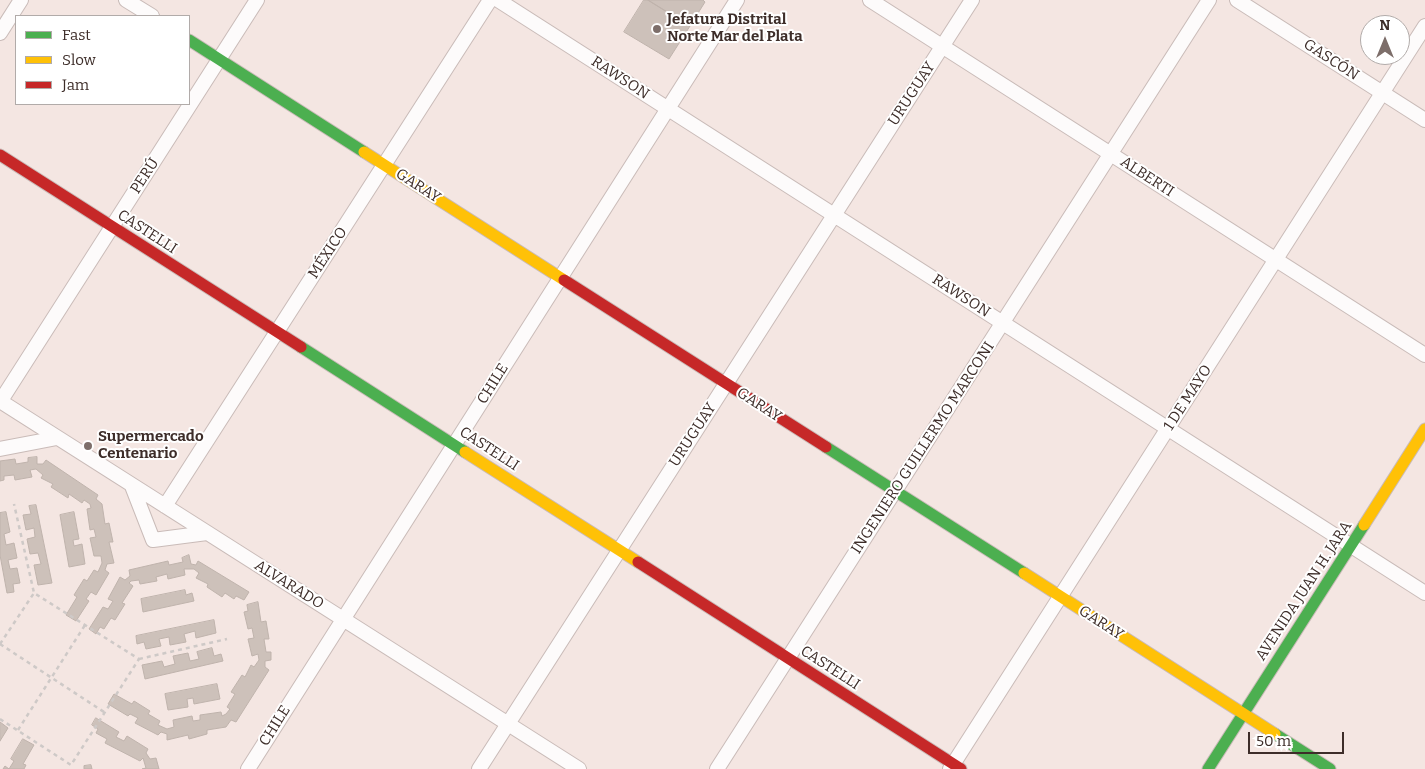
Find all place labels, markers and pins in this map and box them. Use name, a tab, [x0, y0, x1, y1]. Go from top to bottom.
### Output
place label: Jefatura Distrital Norte Mar del Plata	[667, 11, 803, 46]
marker: Jefatura Distrital Norte Mar del Plata	[651, 23, 663, 35]
place label: Supermercado Centenario	[98, 428, 204, 463]
marker: Supermercado Centenario	[82, 440, 94, 452]

